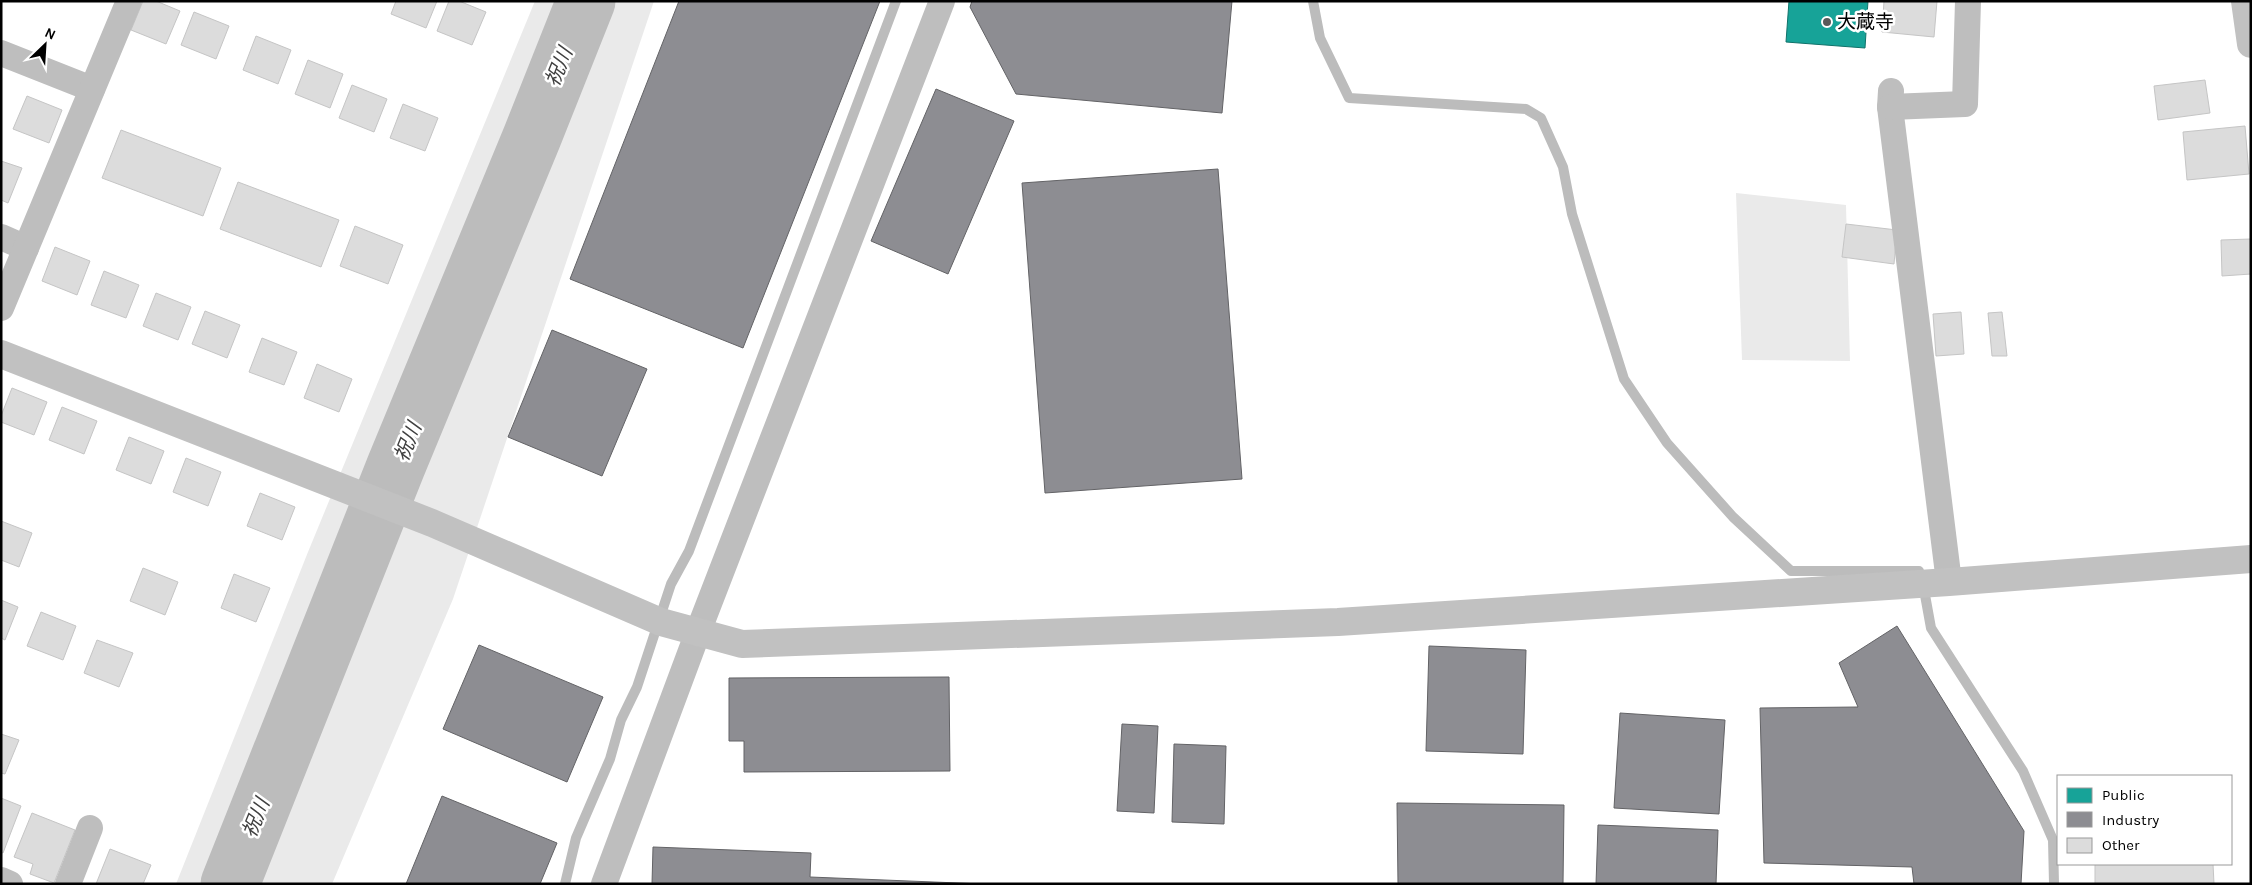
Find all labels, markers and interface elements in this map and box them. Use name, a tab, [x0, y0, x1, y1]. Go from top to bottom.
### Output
place label: 大蔵寺	[1837, 11, 1894, 33]
marker: 大蔵寺	[1821, 16, 1833, 28]
north arrow	[20, 20, 70, 70]
text: N	[42, 24, 58, 43]
water label: 祝川	[541, 42, 578, 90]
water label: 祝川	[390, 417, 427, 465]
legend	[2057, 775, 2232, 865]
text: Public	[2102, 786, 2145, 804]
water label: 祝川	[238, 793, 275, 841]
text: Industry	[2102, 811, 2159, 829]
text: Other	[2102, 836, 2140, 854]

